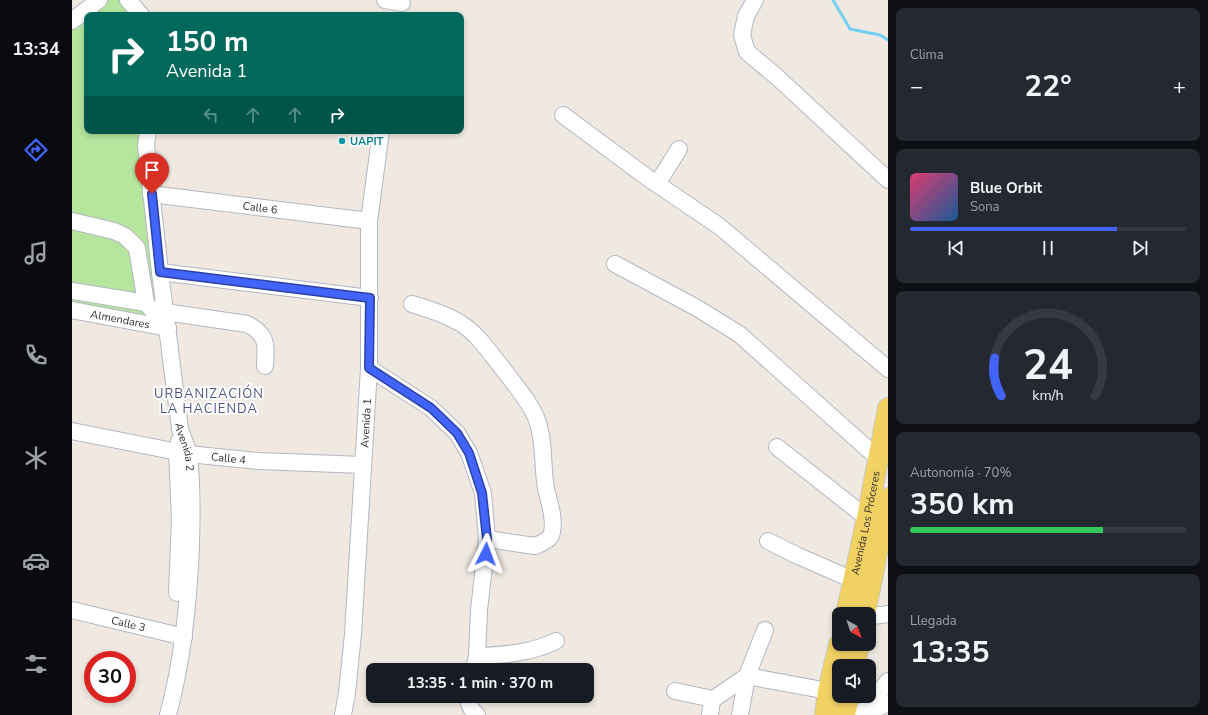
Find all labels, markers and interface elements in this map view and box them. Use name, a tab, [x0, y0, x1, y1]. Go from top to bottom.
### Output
text: 150 m	[166, 23, 249, 61]
icon: right	[100, 28, 152, 80]
text: 13:34	[12, 37, 60, 61]
text: Clima	[910, 46, 944, 64]
text: Avenida 1	[166, 59, 247, 83]
text: 22°	[1024, 66, 1072, 107]
text: −	[910, 72, 923, 102]
text: +	[1173, 72, 1186, 102]
icon: left	[200, 104, 222, 126]
icon: ahead	[242, 104, 264, 126]
icon: ahead	[284, 104, 306, 126]
icon: right	[326, 104, 348, 126]
place label: UAPIT	[350, 134, 384, 149]
icon: directions	[22, 136, 50, 164]
marker: UAPIT	[337, 136, 347, 146]
pin	[135, 153, 169, 194]
icon: arrive	[141, 159, 163, 181]
text: Blue Orbit	[970, 178, 1042, 198]
street label: Calle 6	[242, 198, 279, 218]
text: Sona	[970, 198, 1000, 216]
icon: previous	[945, 237, 967, 259]
icon: pause	[1037, 237, 1059, 259]
icon: next	[1129, 237, 1151, 259]
icon: music	[22, 239, 50, 267]
street label: Almendares	[89, 307, 151, 332]
text: 24	[1023, 336, 1073, 393]
icon: phone	[22, 341, 50, 369]
district label: URBANIZACIÓN LA HACIENDA	[154, 384, 264, 418]
text: km/h	[1032, 385, 1064, 404]
street label: Avenida 1	[357, 398, 375, 448]
street label: Avenida 2	[171, 422, 197, 472]
icon: climate	[22, 444, 50, 472]
street label: Calle 4	[210, 449, 247, 468]
text: Autonomía · 70%	[910, 464, 1011, 482]
street label: Avenida Los Próceres	[848, 470, 884, 577]
text: 350 km	[910, 484, 1015, 525]
position arrow	[465, 533, 507, 575]
icon: car	[22, 547, 50, 575]
north arrow	[832, 607, 876, 651]
map controls	[832, 607, 876, 703]
text: Llegada	[910, 612, 957, 630]
street label: Calle 3	[110, 613, 147, 635]
text: 13:35	[910, 632, 989, 673]
icon: filters	[22, 650, 50, 678]
speed limit sign: 30	[84, 651, 136, 703]
button: sound	[832, 659, 876, 703]
text: 13:35 · 1 min · 370 m	[407, 673, 553, 693]

